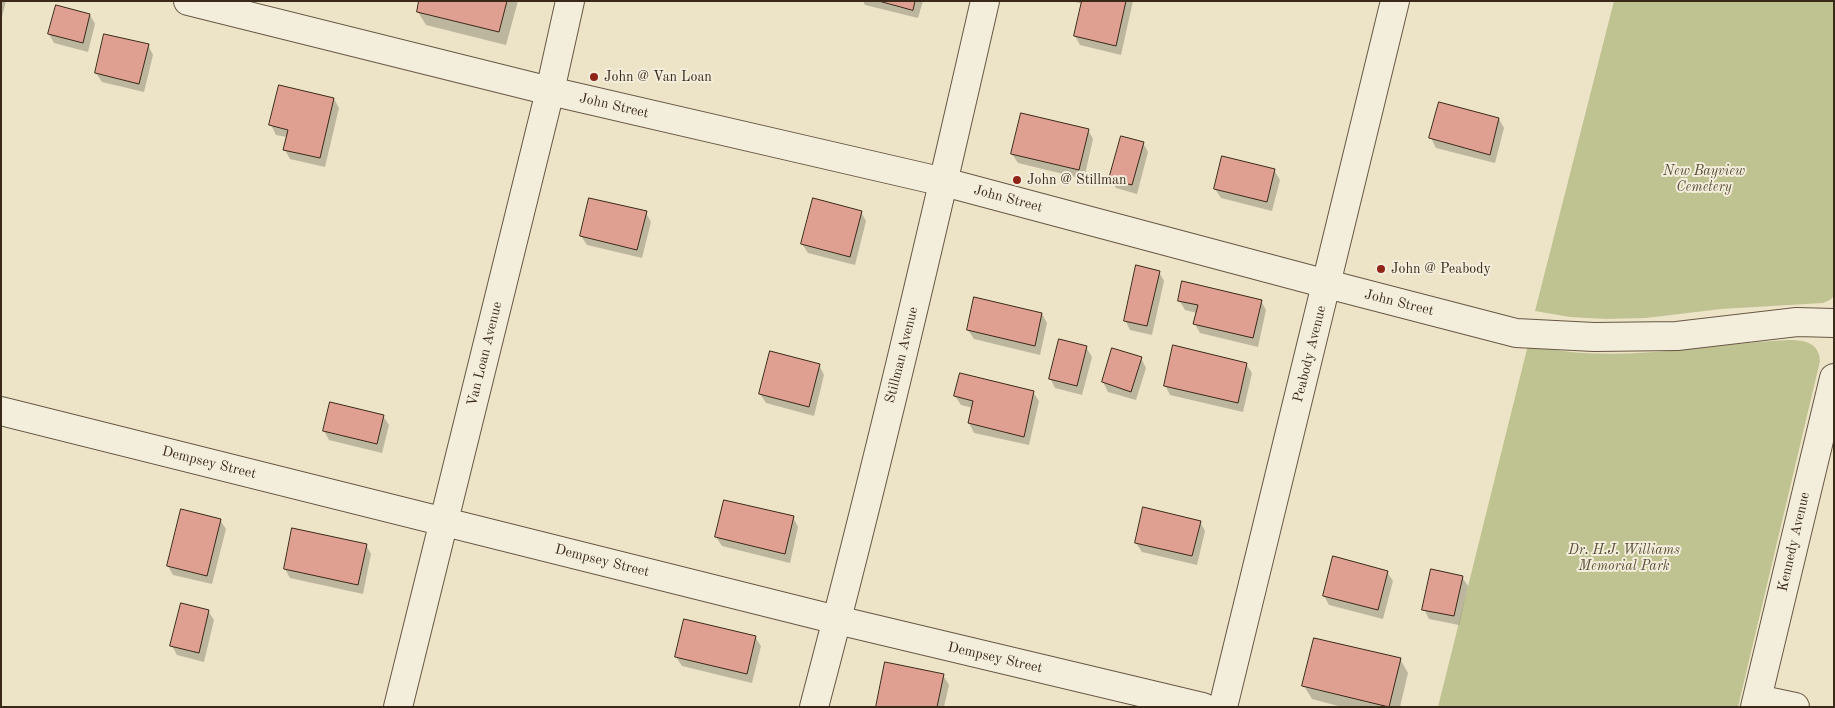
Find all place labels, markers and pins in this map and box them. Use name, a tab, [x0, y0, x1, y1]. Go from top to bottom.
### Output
place label: John @ Van Loan	[604, 69, 712, 85]
marker: John @ Van Loan	[588, 71, 600, 83]
place label: John @ Stillman	[1027, 172, 1127, 188]
marker: John @ Stillman	[1011, 174, 1023, 186]
place label: John @ Peabody	[1391, 261, 1491, 277]
marker: John @ Peabody	[1375, 263, 1387, 275]

